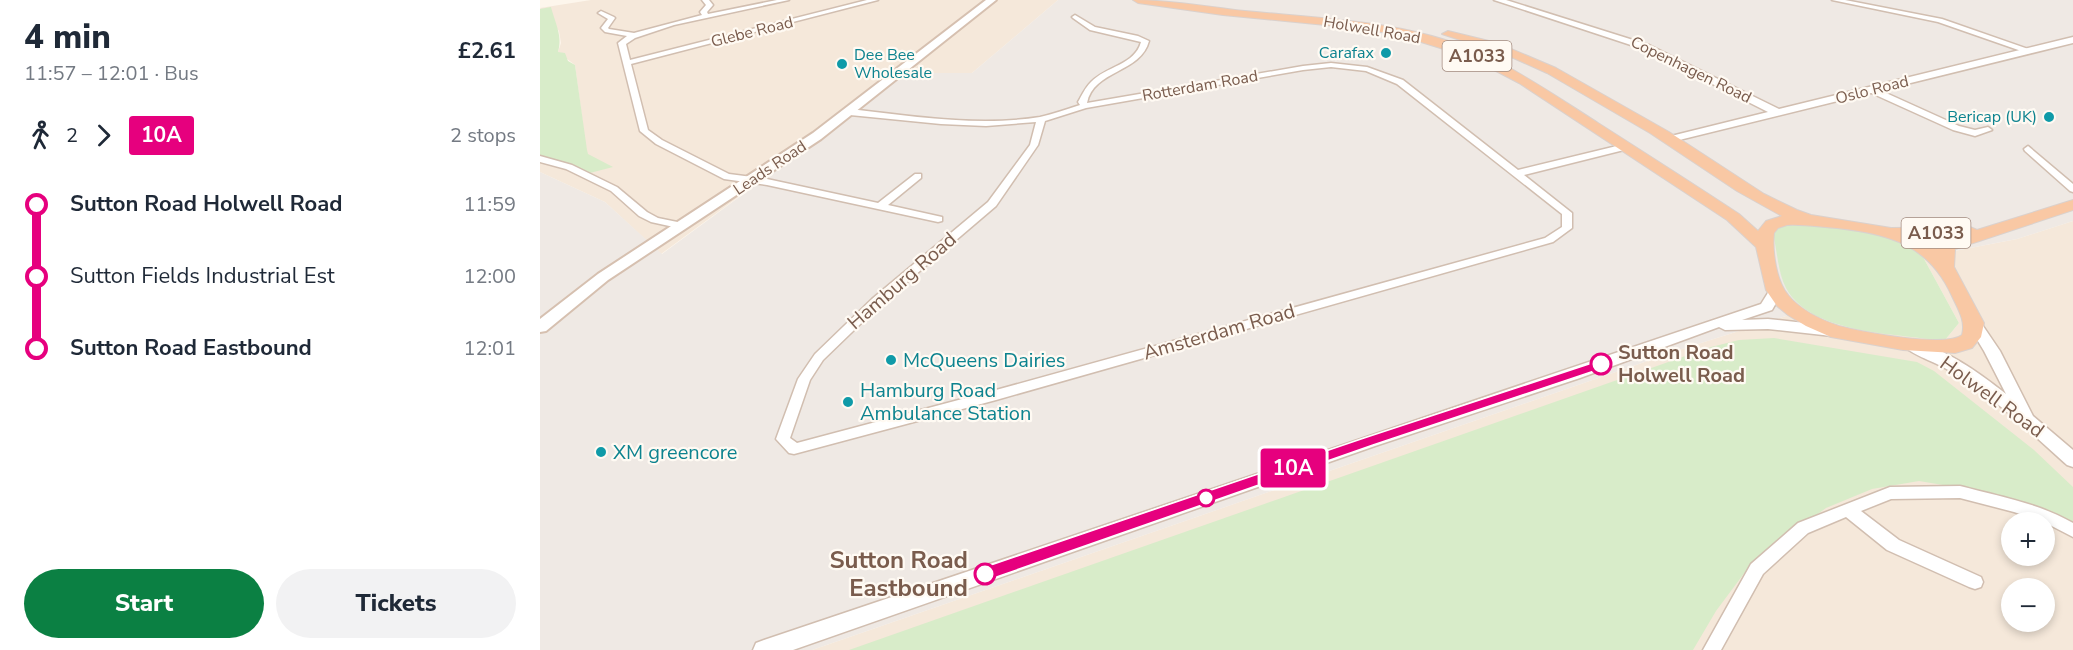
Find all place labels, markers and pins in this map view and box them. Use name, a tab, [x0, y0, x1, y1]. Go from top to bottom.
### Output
place label: Carafax	[1319, 42, 1375, 64]
place label: Dee Bee Wholesale	[854, 44, 932, 84]
marker: Carafax	[1379, 46, 1393, 60]
marker: Dee Bee Wholesale	[835, 57, 849, 71]
place label: Bericap (UK)	[1947, 106, 2037, 128]
marker: Bericap (UK)	[2042, 110, 2056, 124]
place label: Sutton Road Holwell Road	[1618, 339, 1745, 389]
place label: McQueens Dairies	[903, 347, 1065, 374]
marker: McQueens Dairies	[884, 353, 898, 367]
marker: Sutton Road Holwell Road	[1590, 353, 1612, 375]
place label: Hamburg Road Ambulance Station	[860, 377, 1031, 427]
marker: Hamburg Road Ambulance Station	[841, 395, 855, 409]
place label: XM greencore	[613, 439, 737, 466]
marker: XM greencore	[594, 445, 608, 459]
unlabelled marker	[1197, 489, 1215, 507]
place label: Sutton Road Eastbound	[829, 544, 968, 604]
marker: Sutton Road Eastbound	[974, 563, 996, 585]

